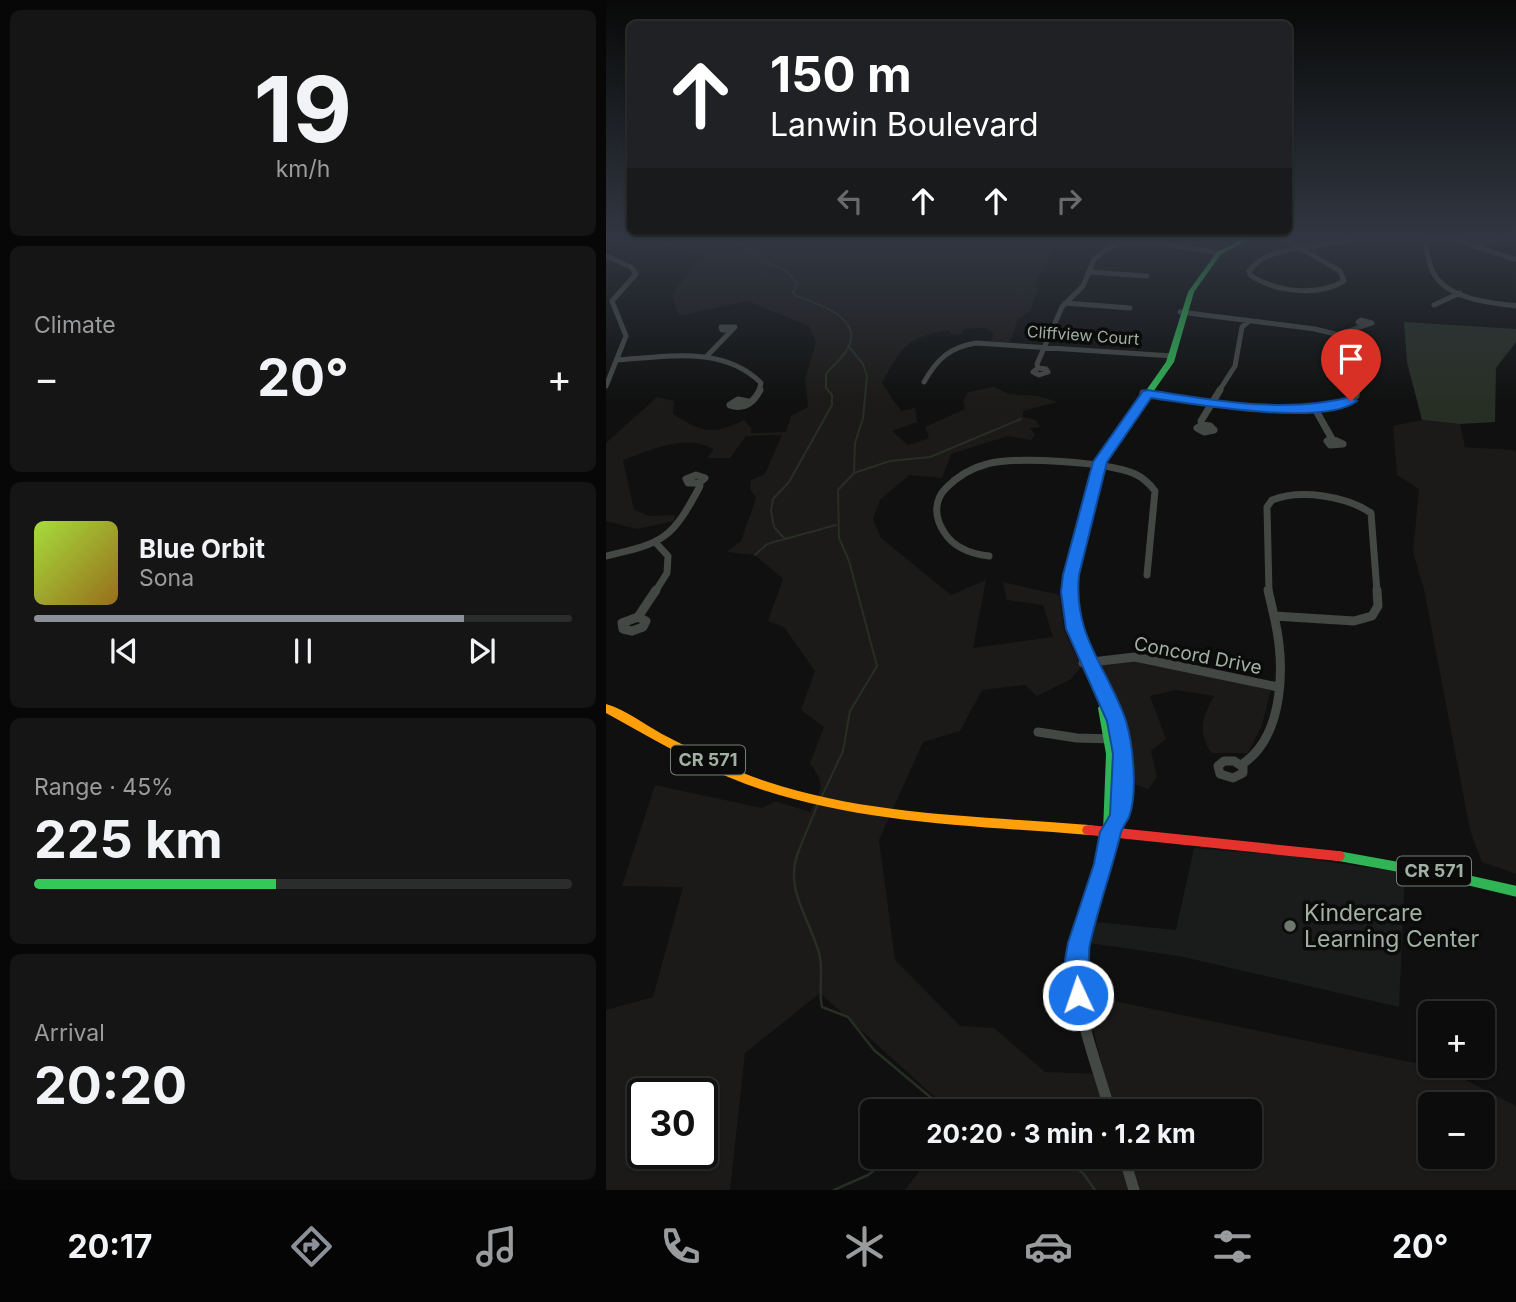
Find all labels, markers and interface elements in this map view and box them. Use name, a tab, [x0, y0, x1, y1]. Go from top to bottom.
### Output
text: 150 m	[770, 45, 912, 104]
icon: ahead	[655, 49, 746, 140]
text: 19	[254, 54, 352, 164]
text: Lanwin Boulevard	[770, 105, 1039, 144]
text: km/h	[276, 155, 330, 183]
icon: left	[831, 182, 869, 220]
icon: ahead	[904, 182, 942, 220]
icon: ahead	[977, 182, 1015, 220]
icon: right	[1050, 182, 1088, 220]
text: Climate	[34, 311, 116, 339]
street label: Cliffview Court	[1026, 321, 1140, 349]
pin	[1321, 329, 1381, 401]
icon: arrive	[1332, 340, 1370, 378]
text: 20°	[257, 346, 349, 409]
text: −	[34, 355, 59, 401]
text: +	[547, 355, 572, 401]
text: Blue Orbit	[139, 533, 265, 564]
text: Sona	[139, 564, 194, 592]
icon: previous	[105, 632, 143, 670]
icon: pause	[284, 632, 322, 670]
icon: next	[463, 632, 501, 670]
street label: Concord Drive	[1132, 632, 1264, 679]
road number: CR 571	[671, 746, 745, 774]
text: Range · 45%	[34, 773, 174, 801]
text: 225 km	[34, 808, 223, 871]
road number: CR 571	[1397, 856, 1471, 886]
place label: Kindercare Learning Center	[1304, 899, 1479, 953]
marker: Kindercare Learning Center	[1282, 918, 1298, 934]
position arrow	[1041, 958, 1115, 1032]
map controls	[1418, 1001, 1495, 1169]
button: +	[1418, 1001, 1495, 1078]
text: Arrival	[34, 1019, 105, 1047]
text: 20:20	[34, 1054, 187, 1117]
speed limit sign: 30	[627, 1078, 718, 1169]
button: −	[1418, 1092, 1495, 1169]
text: 20:20 · 3 min · 1.2 km	[926, 1118, 1196, 1149]
icon: directions	[287, 1222, 336, 1271]
icon: music	[472, 1222, 521, 1271]
icon: phone	[656, 1222, 705, 1271]
icon: climate	[840, 1222, 889, 1271]
icon: car	[1024, 1222, 1073, 1271]
icon: filters	[1208, 1222, 1257, 1271]
text: 20:17	[68, 1227, 152, 1266]
text: 20°	[1392, 1227, 1448, 1266]

